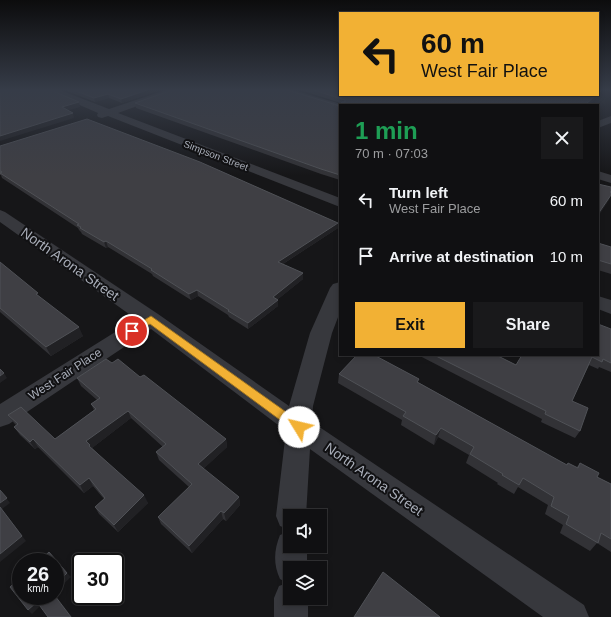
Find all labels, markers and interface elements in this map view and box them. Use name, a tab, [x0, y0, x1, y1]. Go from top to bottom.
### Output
icon: left	[355, 28, 407, 80]
text: 60 m	[421, 28, 485, 59]
text: West Fair Place	[421, 61, 548, 81]
text: 1 min	[355, 117, 418, 144]
button: close	[541, 117, 583, 159]
street label: Simpson Street	[182, 138, 250, 173]
text: 70 m · 07:03	[355, 146, 428, 161]
text: Turn left	[389, 184, 448, 201]
icon: left	[355, 189, 377, 211]
text: 60 m	[550, 192, 583, 209]
text: West Fair Place	[389, 201, 481, 216]
street label: North Arona Street	[18, 224, 122, 304]
icon: arrive	[355, 245, 377, 267]
text: Arrive at destination	[389, 248, 534, 265]
text: 10 m	[550, 248, 583, 265]
button: Exit	[355, 302, 465, 348]
button: Share	[473, 302, 583, 348]
pin	[115, 314, 149, 348]
icon: arrive	[121, 320, 143, 342]
street label: West Fair Place	[26, 345, 105, 403]
position arrow	[278, 406, 320, 448]
street label: North Arona Street	[322, 439, 426, 519]
map controls	[283, 509, 327, 605]
button: sound	[283, 509, 327, 553]
speed limit sign: 30	[72, 553, 124, 605]
button: layers	[283, 561, 327, 605]
text: 26	[27, 563, 49, 585]
text: km/h	[27, 583, 49, 594]

